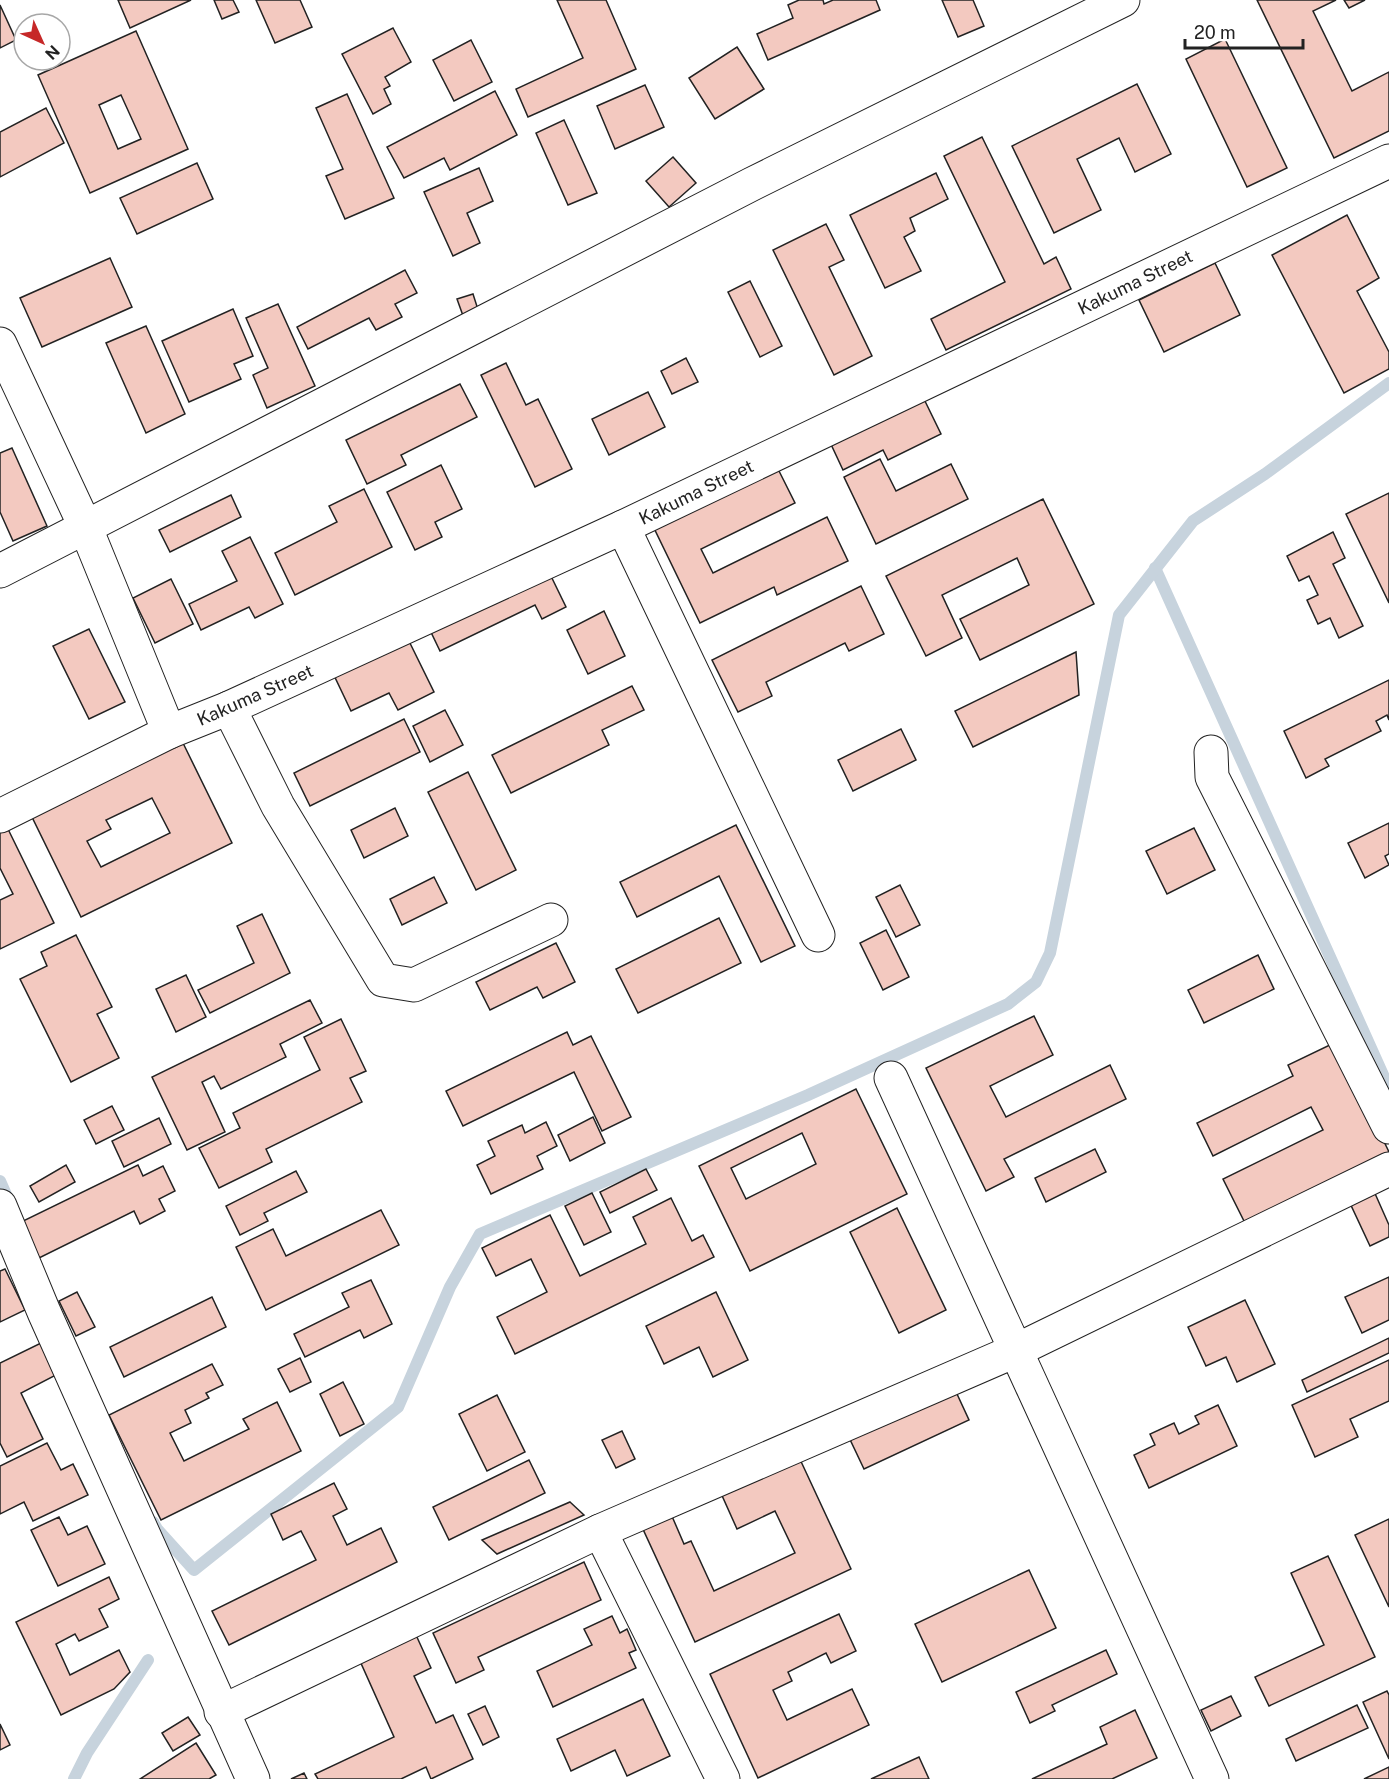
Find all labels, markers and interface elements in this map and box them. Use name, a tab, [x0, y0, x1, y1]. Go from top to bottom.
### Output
north arrow	[12, 12, 72, 72]
scale bar	[1185, 12, 1304, 50]
text: 20 m	[1194, 22, 1236, 43]
text: N	[41, 41, 63, 63]
street label: Kakuma Street	[1074, 245, 1196, 319]
street label: Kakuma Street	[635, 455, 757, 529]
street label: Kakuma Street	[194, 660, 316, 730]

